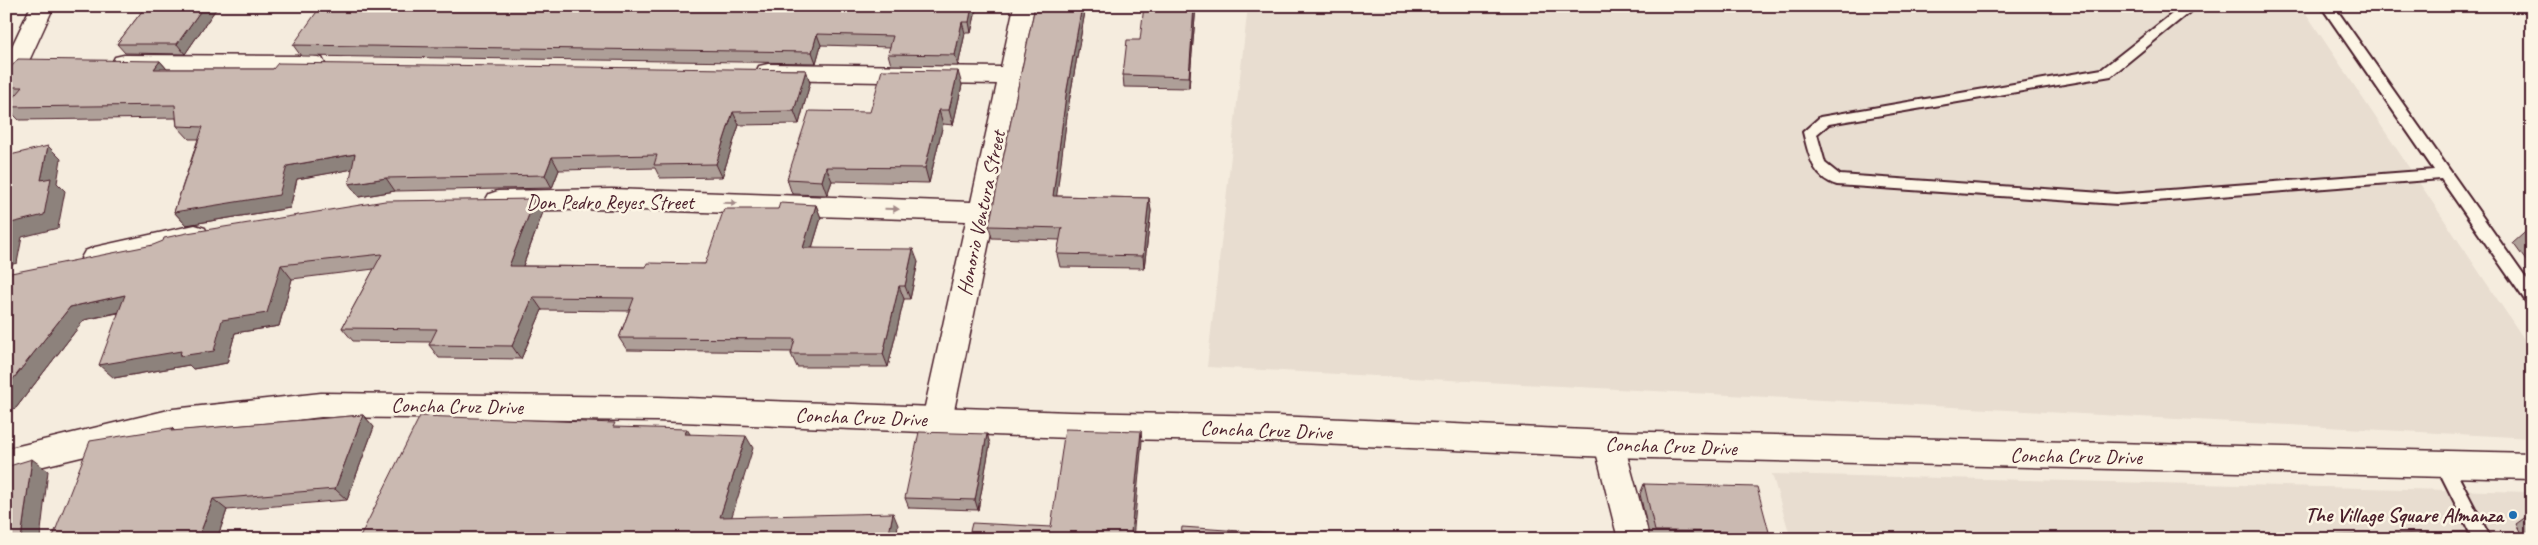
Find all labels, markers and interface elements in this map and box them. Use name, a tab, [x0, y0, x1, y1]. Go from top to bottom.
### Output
street label: Honorio Ventura Street	[951, 126, 1012, 298]
street label: Don Pedro Reyes Street	[526, 189, 696, 215]
one-way arrow	[722, 200, 738, 208]
one-way arrow	[885, 205, 901, 213]
street label: Concha Cruz Drive	[391, 392, 524, 420]
street label: Concha Cruz Drive	[795, 402, 928, 432]
street label: Concha Cruz Drive	[1200, 415, 1333, 445]
street label: Concha Cruz Drive	[1605, 431, 1738, 461]
street label: Concha Cruz Drive	[2010, 442, 2143, 470]
place label: The Village Square Almanza	[2305, 502, 2505, 528]
marker: The Village Square Almanza	[2507, 509, 2519, 521]

